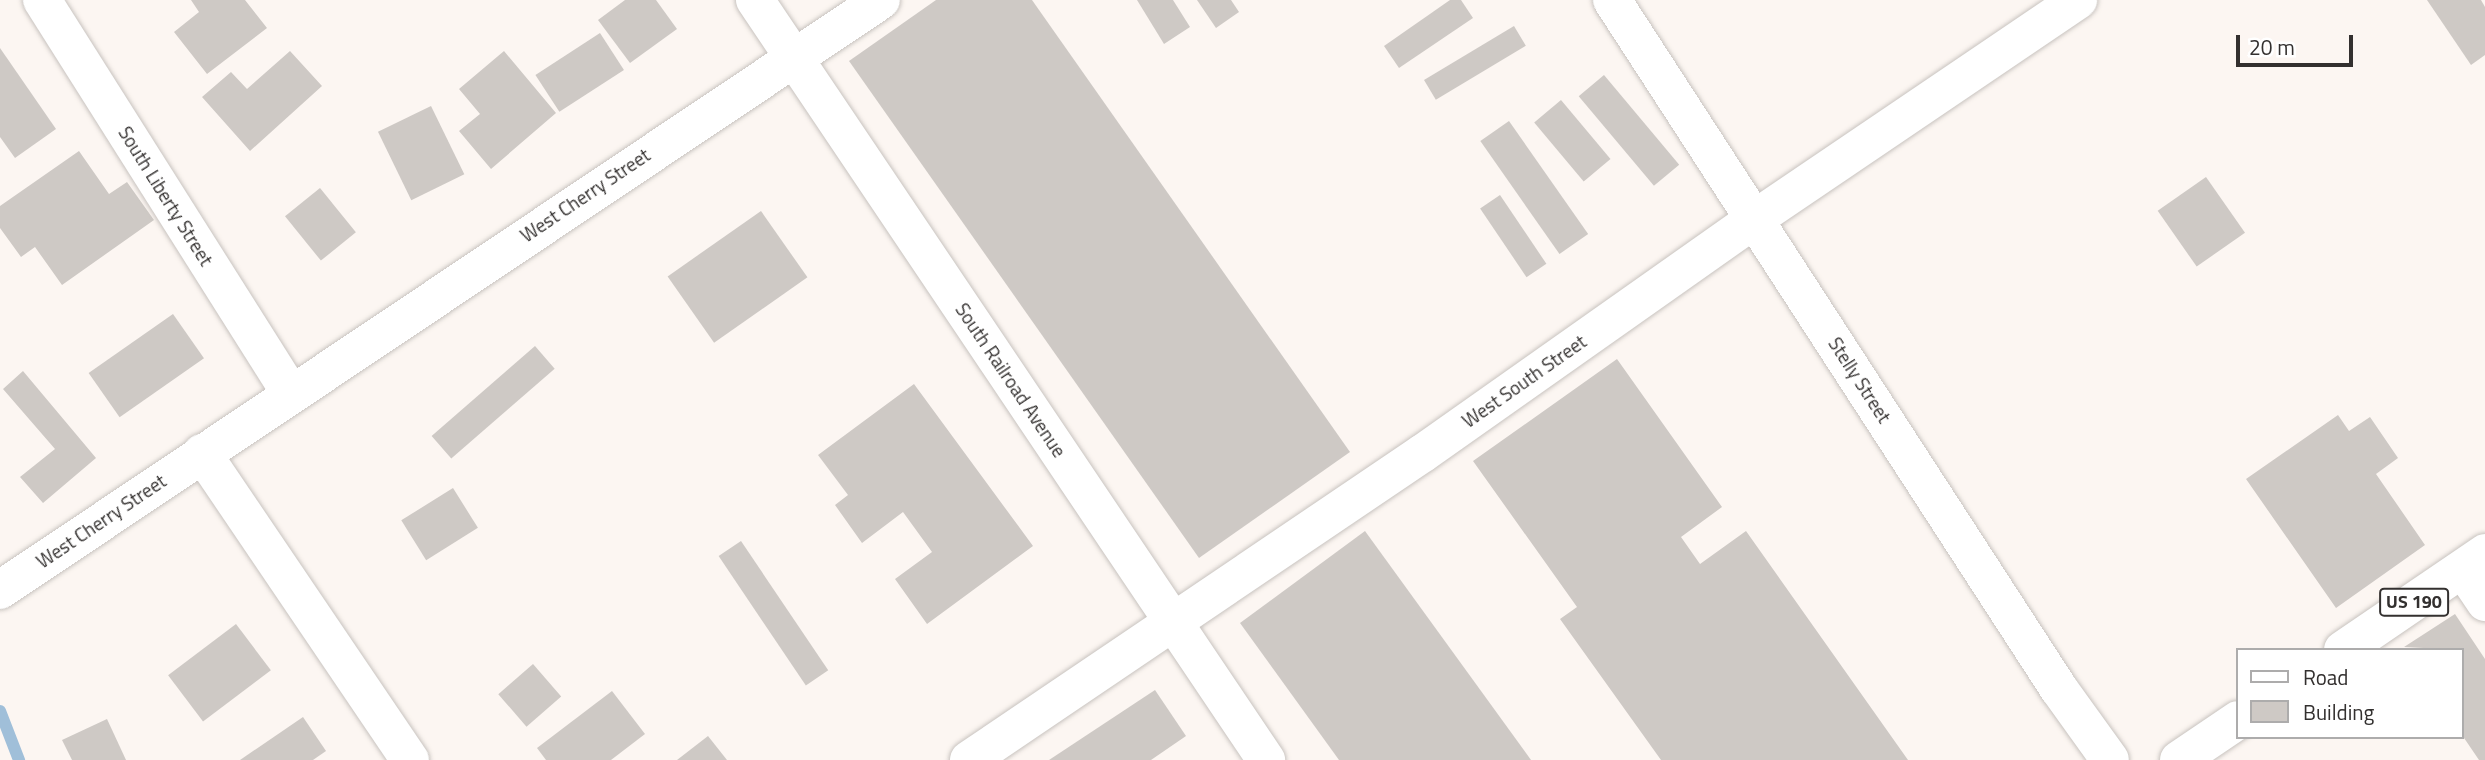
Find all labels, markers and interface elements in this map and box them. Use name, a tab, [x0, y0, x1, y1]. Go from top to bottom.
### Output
scale bar	[2240, 21, 2357, 65]
text: 20 m	[2249, 31, 2295, 63]
street label: South Liberty Street	[114, 122, 218, 270]
street label: West Cherry Street	[516, 143, 654, 247]
street label: South Railroad Avenue	[951, 299, 1071, 461]
street label: West South Street	[1458, 330, 1590, 432]
street label: Stelly Street	[1824, 333, 1896, 427]
street label: West Cherry Street	[32, 469, 170, 573]
road number: US 190	[2379, 588, 2449, 616]
legend	[2236, 648, 2464, 739]
text: Road	[2303, 661, 2348, 693]
text: Building	[2303, 696, 2374, 728]

